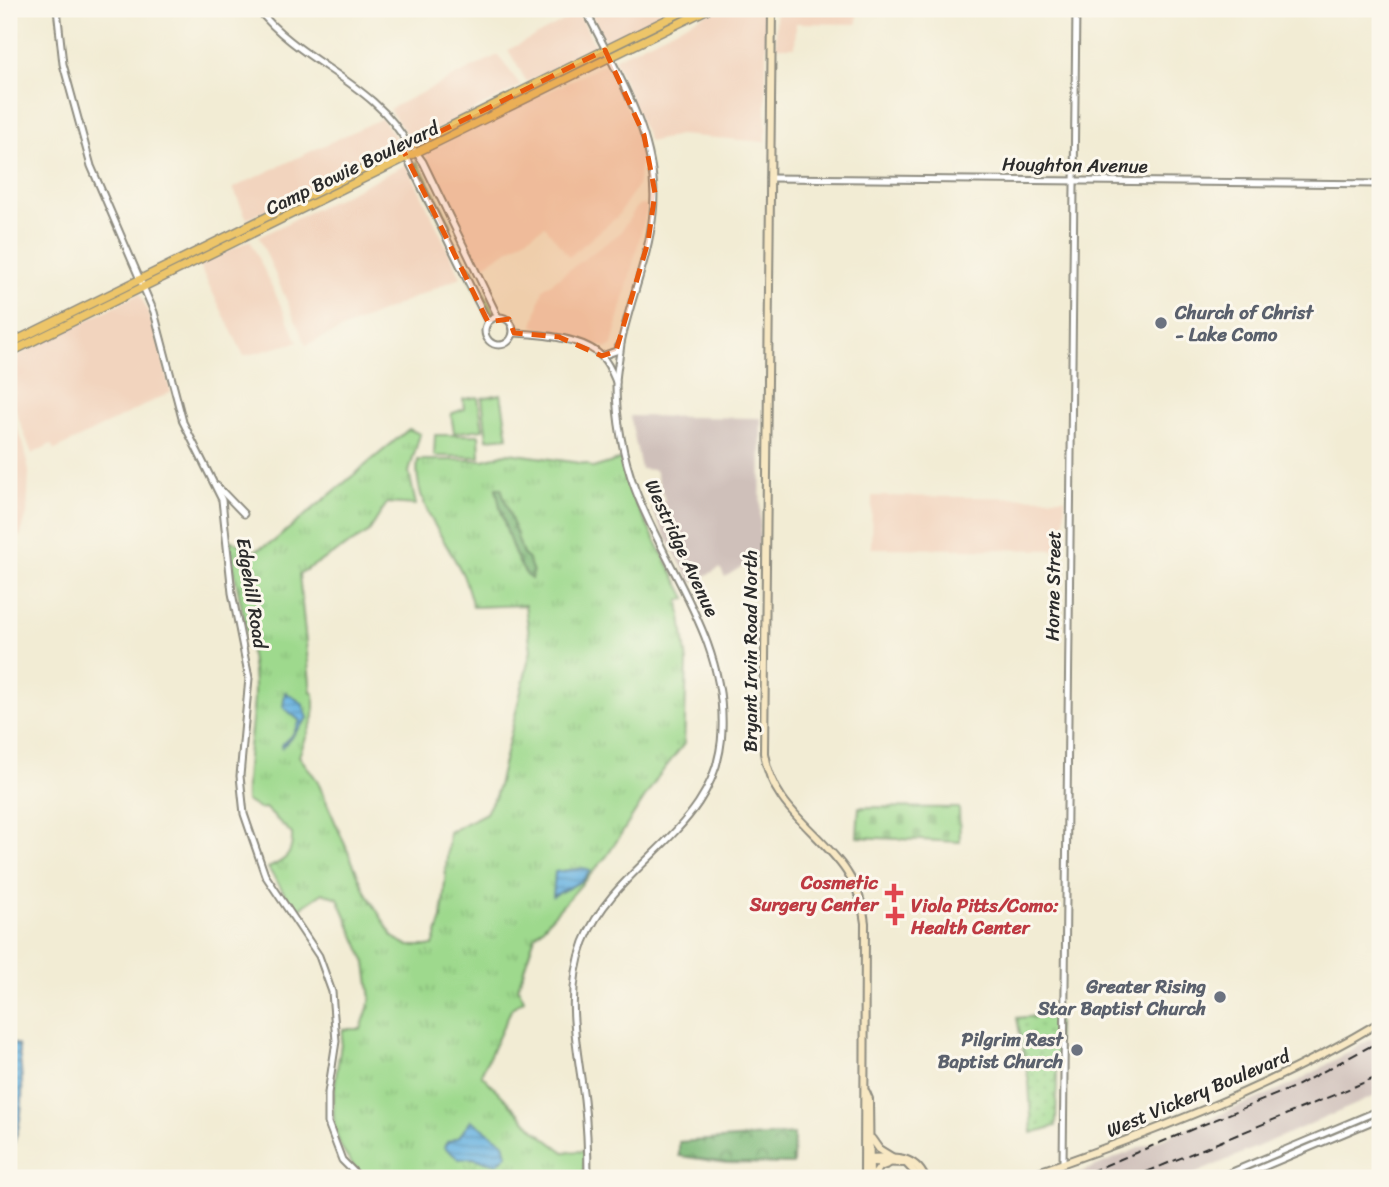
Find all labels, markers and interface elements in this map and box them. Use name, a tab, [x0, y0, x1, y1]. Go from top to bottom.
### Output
street label: Camp Bowie Boulevard	[260, 111, 446, 224]
street label: Houghton Avenue	[1002, 147, 1148, 183]
place label: Church of Christ - Lake Como	[1174, 296, 1315, 351]
marker: Church of Christ - Lake Como	[1153, 315, 1169, 331]
street label: Westridge Avenue	[636, 474, 728, 622]
street label: Horne Street	[1036, 530, 1070, 642]
street label: Edgehill Road	[227, 535, 277, 653]
street label: Bryant Irvin Road North	[734, 550, 767, 752]
place label: Cosmetic Surgery Center	[749, 866, 880, 921]
marker: Cosmetic Surgery Center	[884, 883, 904, 903]
place label: Viola Pitts/Como: Health Center	[910, 889, 1059, 944]
marker: Viola Pitts/Como: Health Center	[885, 906, 905, 926]
place label: Greater Rising Star Baptist Church	[1037, 970, 1206, 1025]
marker: Greater Rising Star Baptist Church	[1212, 989, 1228, 1005]
place label: Pilgrim Rest Baptist Church	[938, 1023, 1064, 1078]
street label: West Vickery Boulevard	[1101, 1039, 1297, 1147]
marker: Pilgrim Rest Baptist Church	[1069, 1042, 1085, 1058]

